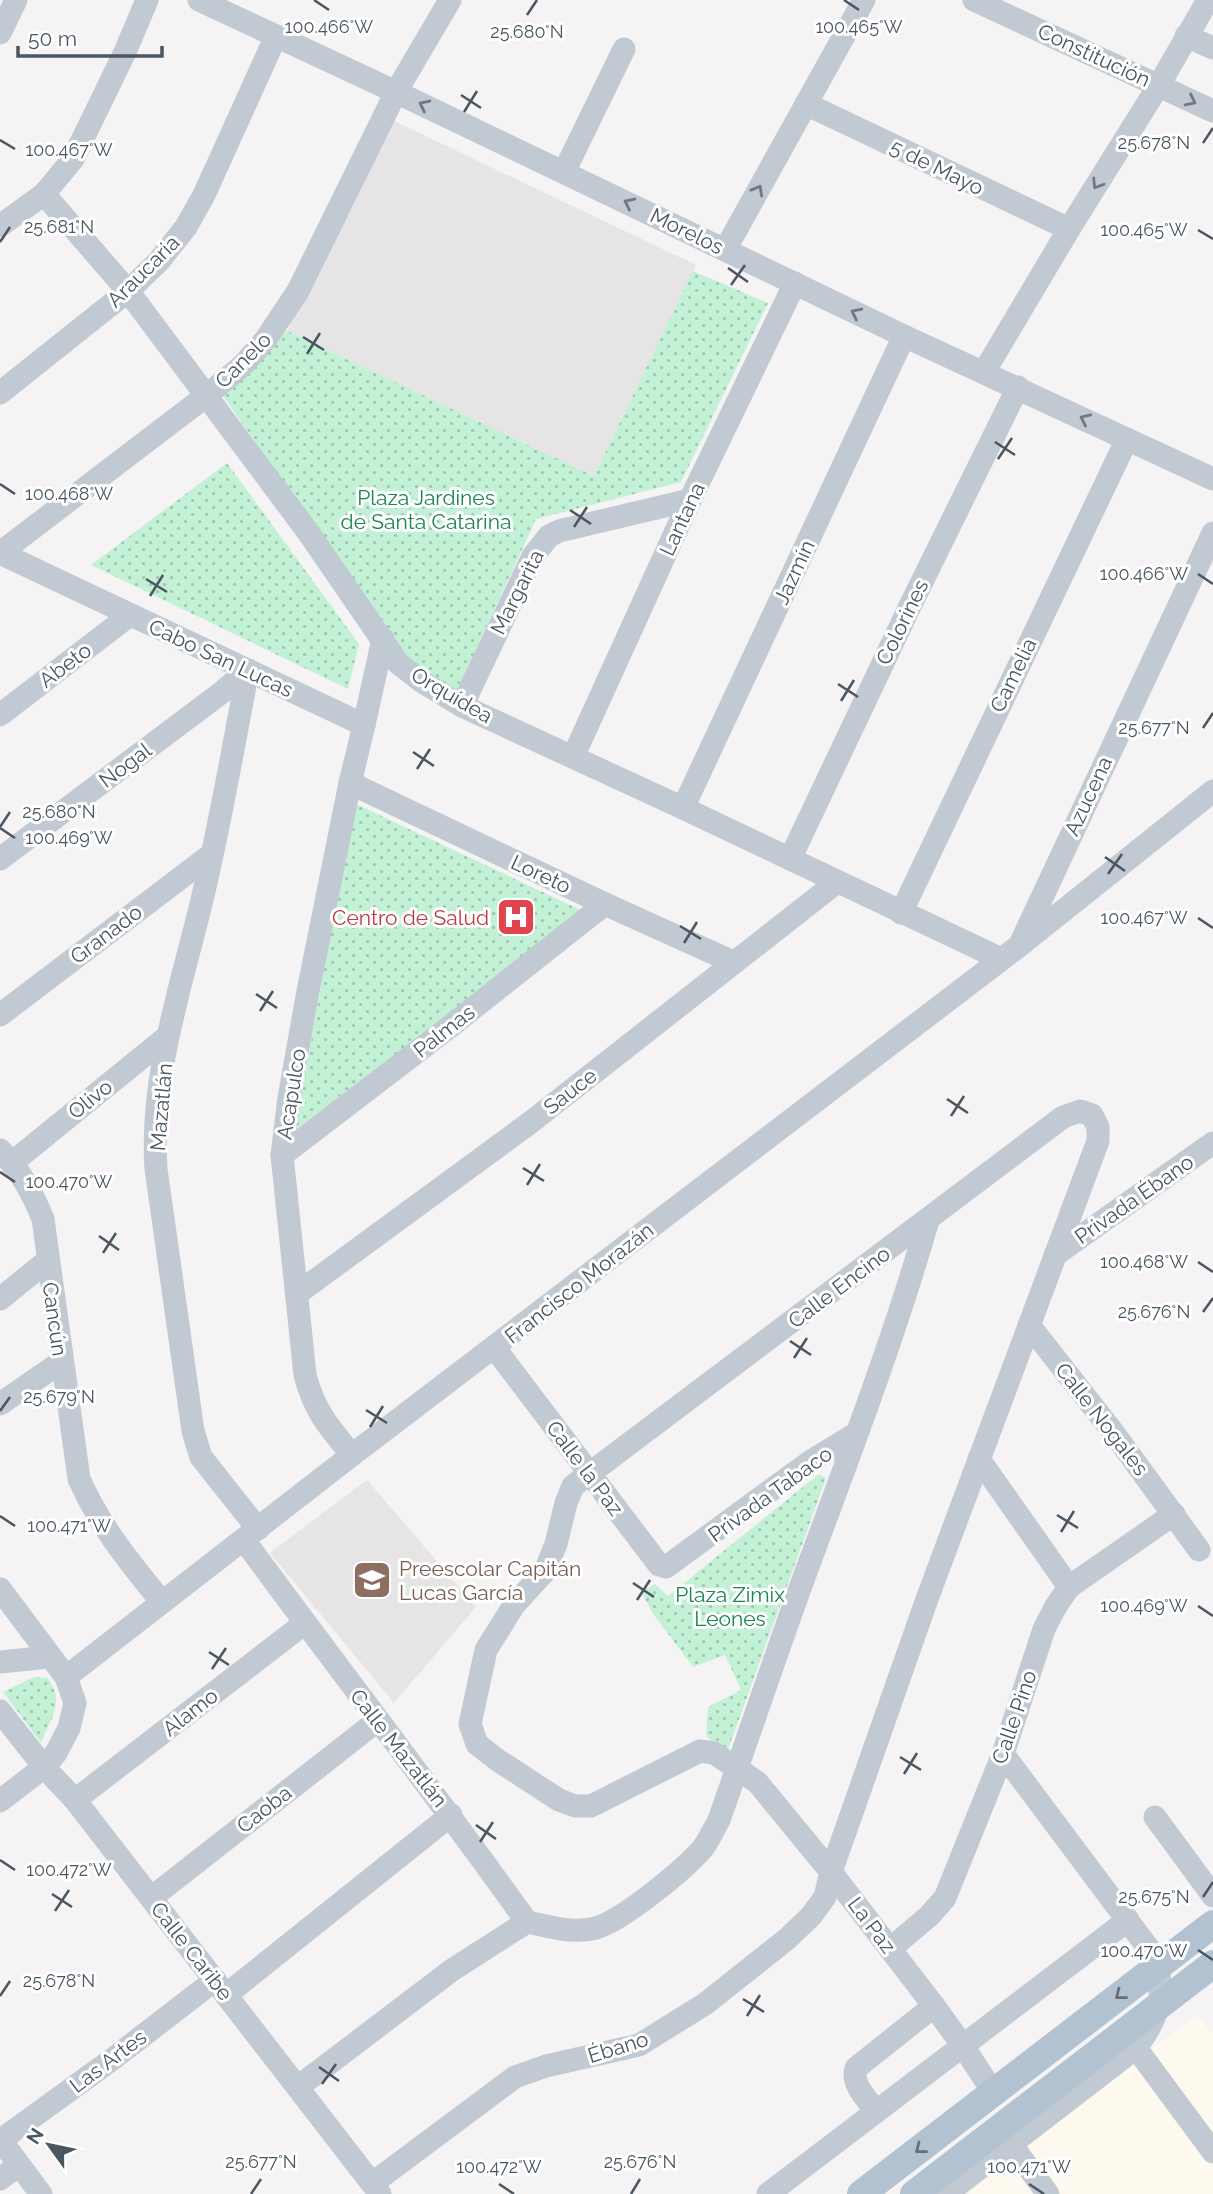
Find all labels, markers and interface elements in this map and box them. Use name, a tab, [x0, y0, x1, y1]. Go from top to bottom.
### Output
scale bar	[18, 14, 161, 58]
text: 100.466°W	[285, 16, 373, 37]
text: 100.465°W	[815, 16, 903, 37]
street label: Constitución	[1034, 18, 1154, 92]
text: 25.680°N	[490, 21, 564, 42]
text: 50 m	[28, 26, 77, 51]
one-way arrow	[1184, 92, 1196, 106]
one-way arrow	[419, 99, 431, 113]
text: 25.678°N	[1118, 132, 1190, 153]
street label: 5 de Mayo	[886, 134, 988, 200]
text: 100.467°W	[25, 139, 113, 160]
one-way arrow	[1092, 177, 1105, 190]
one-way arrow	[750, 185, 763, 197]
one-way arrow	[624, 198, 636, 212]
street label: Morelos	[646, 203, 728, 259]
text: 25.681°N	[24, 216, 94, 237]
text: 100.465°W	[1100, 219, 1188, 240]
street label: Araucaria	[102, 230, 184, 312]
one-way arrow	[851, 307, 863, 321]
street label: Canelo	[210, 327, 276, 393]
one-way arrow	[1080, 413, 1092, 427]
street label: Lantana	[654, 478, 710, 560]
text: 100.468°W	[25, 483, 113, 504]
park label: Plaza Jardines de Santa Catarina	[341, 485, 511, 534]
street label: Jazmín	[768, 536, 820, 608]
street label: Margarita	[485, 545, 549, 639]
text: 100.466°W	[1100, 563, 1188, 584]
street label: Colorines	[871, 575, 933, 669]
street label: Cabo San Lucas	[145, 614, 297, 702]
street label: Camelia	[984, 634, 1042, 716]
street label: Abeto	[34, 637, 96, 693]
street label: Orquídea	[407, 662, 497, 728]
text: 25.677°N	[1118, 717, 1190, 738]
street label: Nogal	[94, 737, 156, 793]
street label: Azucena	[1059, 752, 1117, 840]
text: 25.680°N	[22, 801, 96, 822]
text: 100.469°W	[25, 827, 113, 848]
street label: Loreto	[507, 849, 575, 899]
hospital icon: Centro de Salud	[495, 896, 537, 938]
street label: Granado	[65, 899, 147, 969]
place label: Centro de Salud	[332, 905, 489, 930]
text: 100.467°W	[1100, 907, 1188, 928]
street label: Palmas	[408, 999, 480, 1063]
street label: Acapulco	[271, 1047, 311, 1141]
street label: Mazatlán	[145, 1062, 177, 1152]
street label: Sauce	[538, 1063, 602, 1119]
street label: Olivo	[63, 1074, 117, 1124]
street label: Privada Ébano	[1070, 1149, 1198, 1249]
text: 100.470°W	[26, 1171, 113, 1192]
street label: Francisco Morazán	[500, 1217, 658, 1349]
street label: Calle Encino	[783, 1241, 895, 1333]
text: 100.468°W	[1100, 1251, 1188, 1272]
street label: Cancún	[37, 1280, 73, 1358]
text: 25.676°N	[1118, 1301, 1190, 1322]
street label: Calle Nogales	[1050, 1358, 1154, 1480]
text: 25.679°N	[23, 1386, 95, 1407]
street label: Calle la Paz	[541, 1416, 629, 1520]
street label: Privada Tabaco	[703, 1441, 837, 1547]
text: 100.471°W	[27, 1515, 111, 1536]
place label: Preescolar Capitán Lucas García	[399, 1556, 581, 1605]
school or university icon: Preescolar Capitán Lucas García	[351, 1559, 393, 1601]
park label: Plaza Zimix Leones	[675, 1582, 785, 1631]
text: 100.469°W	[1100, 1595, 1188, 1616]
street label: Calle Pino	[986, 1667, 1042, 1767]
street label: Alamo	[157, 1683, 223, 1741]
street label: Calle Mazatlán	[345, 1684, 453, 1812]
street label: Caoba	[232, 1780, 296, 1838]
text: 100.472°W	[26, 1859, 112, 1880]
text: 25.675°N	[1118, 1886, 1190, 1907]
street label: La Paz	[843, 1892, 901, 1958]
street label: Calle Caribe	[146, 1897, 238, 2005]
text: 100.470°W	[1101, 1940, 1188, 1961]
text: 25.678°N	[23, 1970, 95, 1991]
one-way arrow	[1115, 1987, 1128, 2000]
street label: Las Artes	[65, 2024, 151, 2098]
street label: Ébano	[585, 2026, 651, 2068]
north arrow	[14, 2110, 84, 2180]
text: N	[22, 2124, 48, 2148]
one-way arrow	[915, 2140, 928, 2153]
text: 25.677°N	[225, 2151, 297, 2172]
text: 25.676°N	[604, 2151, 676, 2172]
text: 100.472°W	[456, 2156, 542, 2177]
text: 100.471°W	[987, 2156, 1071, 2177]

